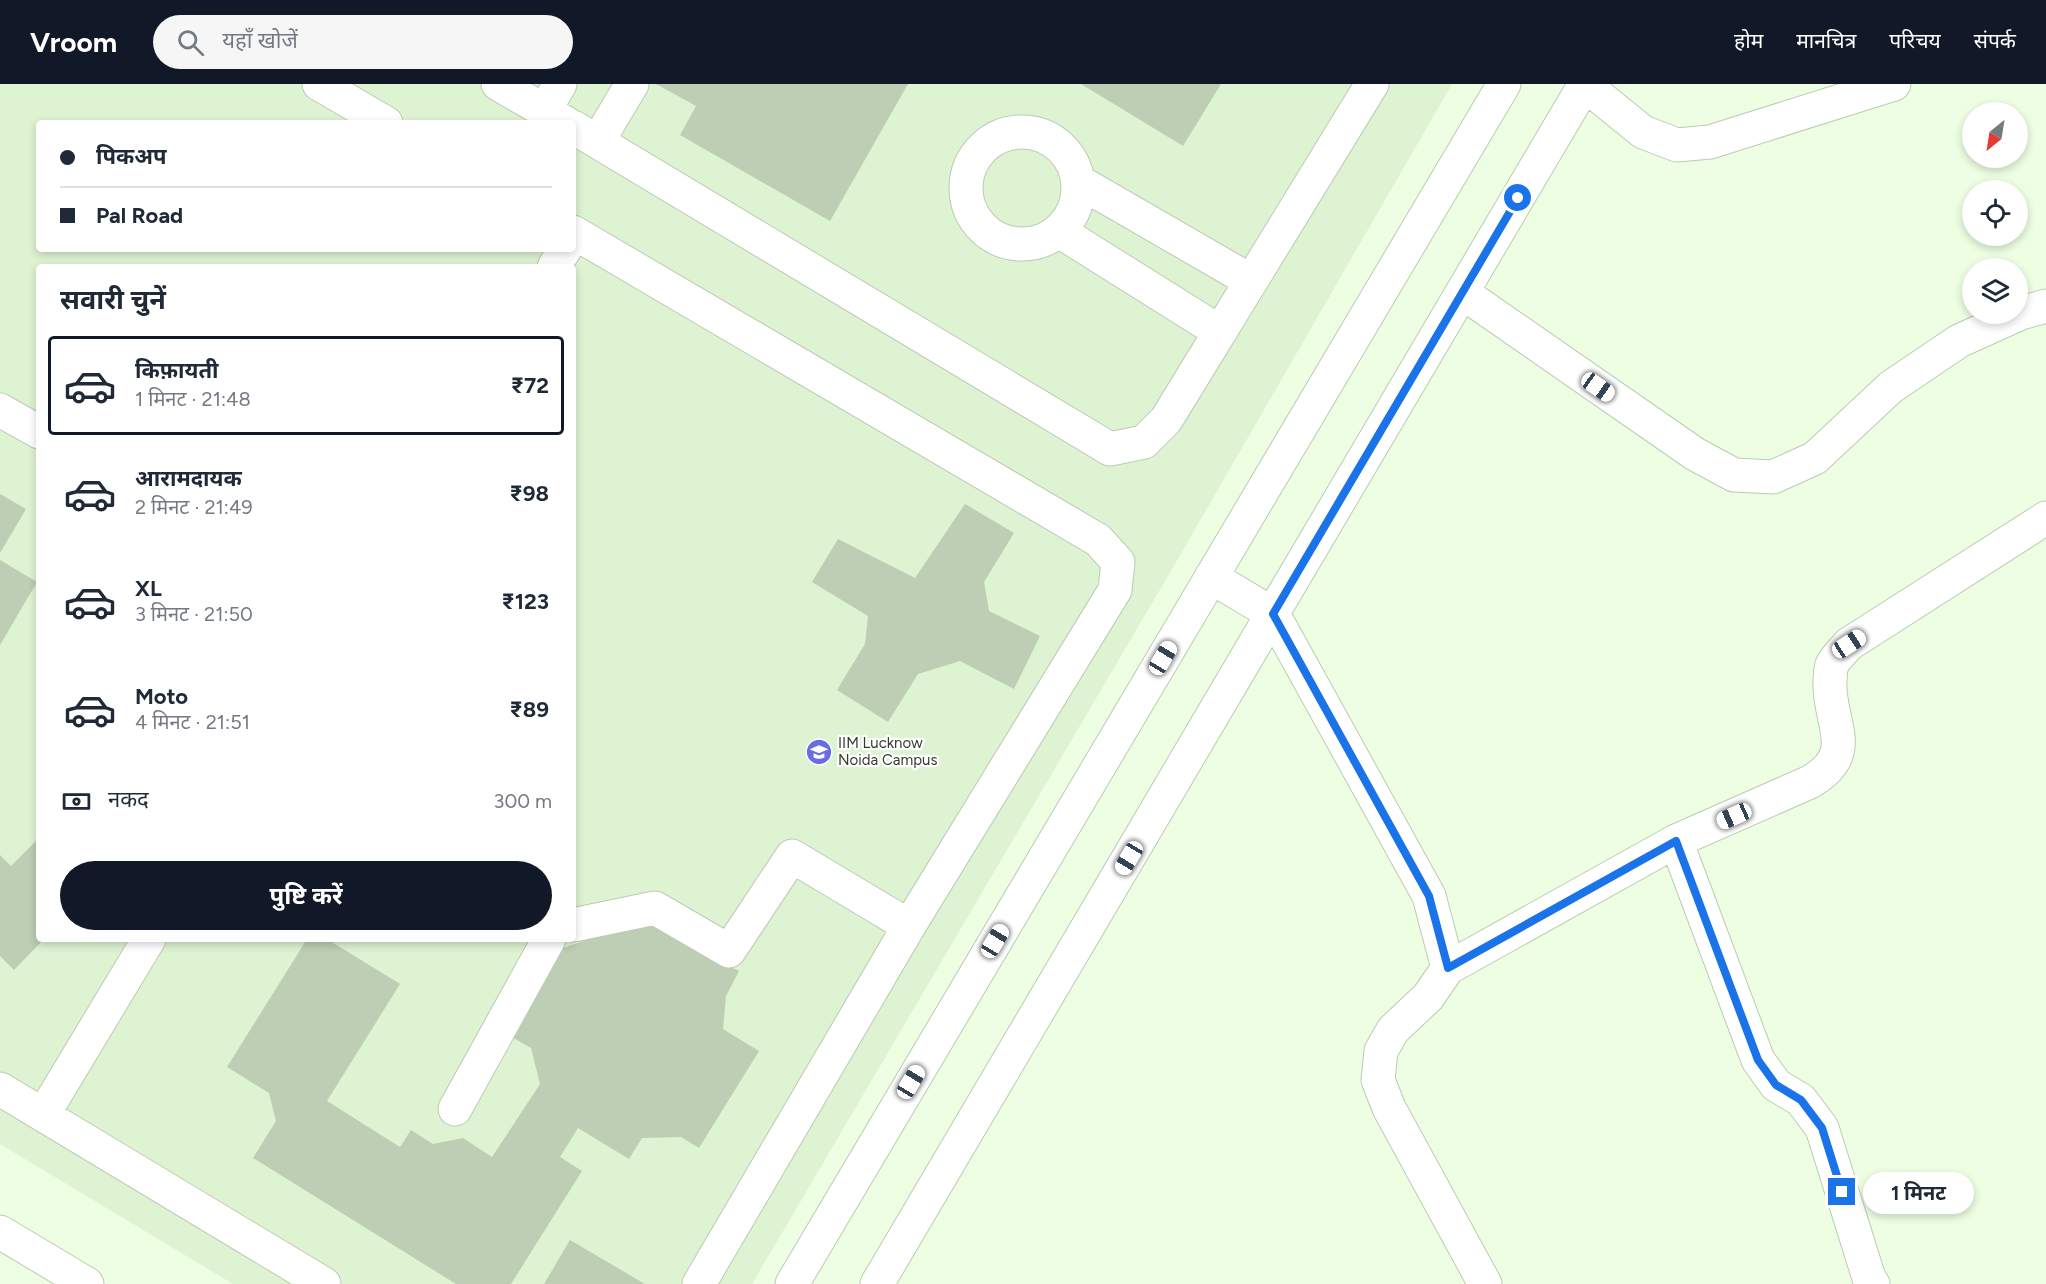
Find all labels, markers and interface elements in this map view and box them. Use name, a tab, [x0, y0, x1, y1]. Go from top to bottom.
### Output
search box	[153, 15, 573, 69]
text: Vroom	[30, 25, 117, 59]
icon: search	[174, 26, 207, 59]
text: यहाँ खोजें	[222, 27, 298, 54]
text: होम	[1734, 28, 1763, 53]
text: मानचित्र	[1796, 28, 1856, 53]
text: परिचय	[1889, 28, 1941, 53]
text: संपर्क	[1974, 28, 2016, 53]
north arrow	[1962, 102, 2028, 168]
map controls	[1962, 102, 2028, 324]
text: पिकअप	[96, 143, 167, 170]
button: locate	[1962, 180, 2028, 246]
route start	[1504, 184, 1531, 211]
text: Pal Road	[96, 202, 183, 229]
button: layers	[1962, 258, 2028, 324]
text: सवारी चुनें	[60, 283, 166, 316]
text: किफ़ायती	[135, 357, 219, 384]
icon: car	[63, 359, 117, 413]
car	[1578, 369, 1618, 405]
text: ₹72	[511, 372, 549, 399]
text: 1 मिनट · 21:48	[135, 387, 251, 411]
text: आरामदायक	[135, 465, 242, 492]
icon: car	[63, 467, 117, 521]
text: ₹98	[510, 480, 549, 507]
text: 2 मिनट · 21:49	[135, 495, 253, 519]
icon: car	[63, 575, 117, 629]
text: XL	[135, 575, 162, 602]
text: ₹123	[502, 588, 549, 615]
text: 3 मिनट · 21:50	[135, 602, 253, 626]
car	[1829, 627, 1869, 661]
car	[1146, 638, 1180, 678]
icon: car	[63, 683, 117, 737]
text: Moto	[135, 683, 188, 710]
text: ₹89	[510, 696, 549, 723]
text: 4 मिनट · 21:51	[135, 710, 250, 734]
place label: IIM Lucknow Noida Campus	[838, 734, 937, 769]
school or university icon: IIM Lucknow Noida Campus	[804, 737, 834, 767]
icon: cash	[60, 785, 93, 818]
text: नकद	[108, 786, 149, 813]
text: 300 m	[494, 789, 552, 813]
car	[1714, 800, 1754, 832]
car	[1112, 838, 1146, 878]
button: पुष्टि करें	[60, 861, 552, 930]
car	[978, 921, 1012, 961]
car	[894, 1062, 928, 1102]
callout: 1 मिनट	[1863, 1171, 1974, 1213]
route end	[1828, 1178, 1855, 1205]
text: 1 मिनट	[1891, 1181, 1946, 1205]

